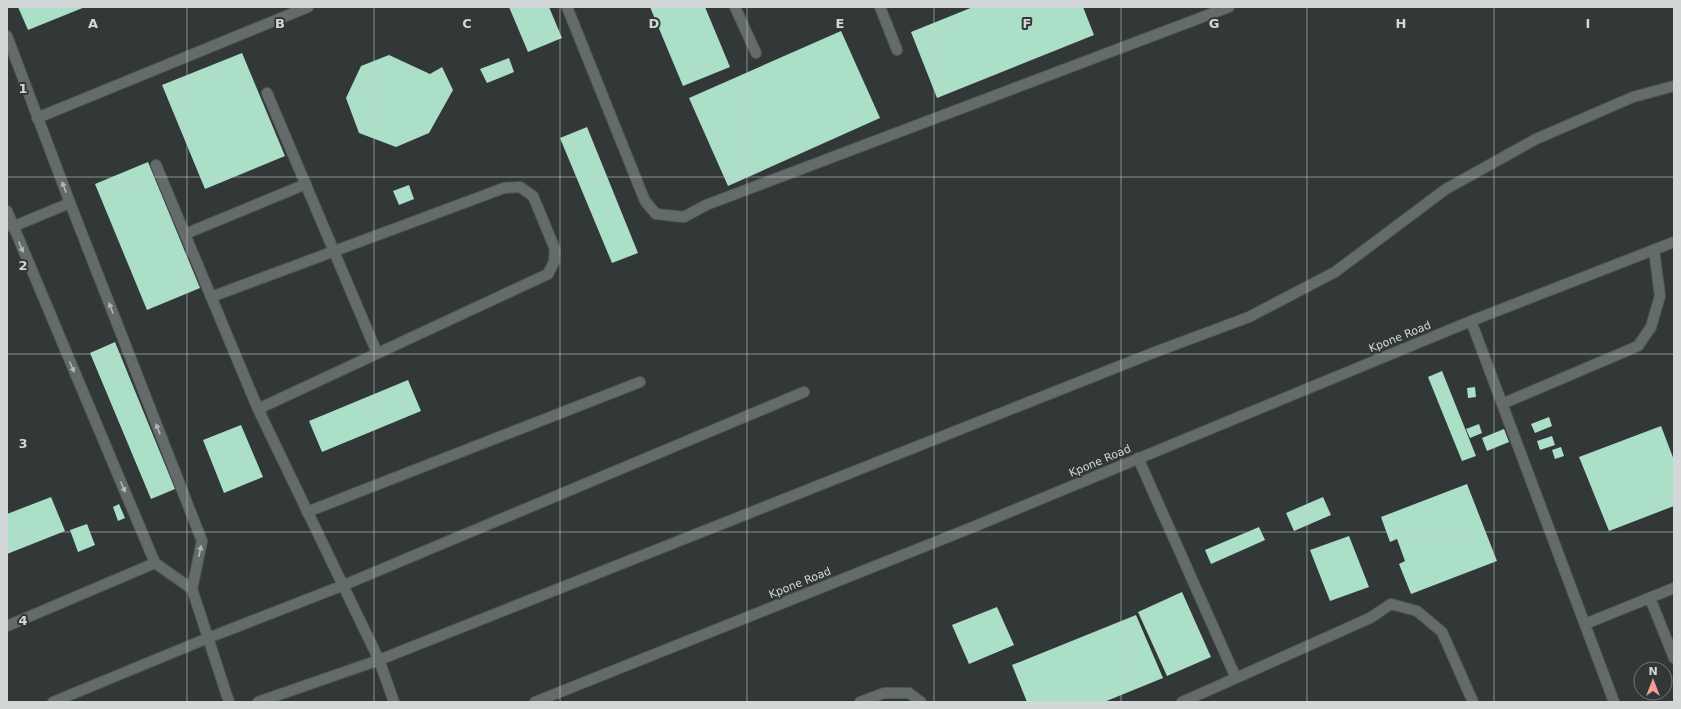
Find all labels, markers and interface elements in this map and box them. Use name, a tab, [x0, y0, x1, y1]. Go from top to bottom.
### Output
text: A	[88, 16, 98, 31]
text: B	[275, 16, 285, 31]
text: C	[462, 16, 472, 31]
text: D	[649, 16, 660, 31]
text: E	[836, 16, 844, 31]
text: F	[1023, 16, 1031, 31]
text: G	[1209, 16, 1219, 31]
text: H	[1396, 16, 1406, 31]
text: I	[1586, 16, 1590, 31]
text: 1	[18, 81, 28, 96]
one-way arrow	[60, 181, 66, 193]
one-way arrow	[18, 242, 24, 253]
text: 2	[18, 258, 28, 273]
one-way arrow	[107, 302, 113, 314]
street label: Kpone Road	[1367, 319, 1433, 355]
one-way arrow	[69, 362, 75, 373]
one-way arrow	[155, 423, 161, 435]
text: 3	[18, 436, 28, 451]
street label: Kpone Road	[1067, 442, 1133, 480]
one-way arrow	[120, 481, 126, 492]
one-way arrow	[197, 545, 203, 557]
street label: Kpone Road	[767, 565, 833, 601]
text: 4	[18, 613, 28, 628]
north arrow	[1633, 661, 1673, 701]
text: N	[1648, 665, 1658, 678]

